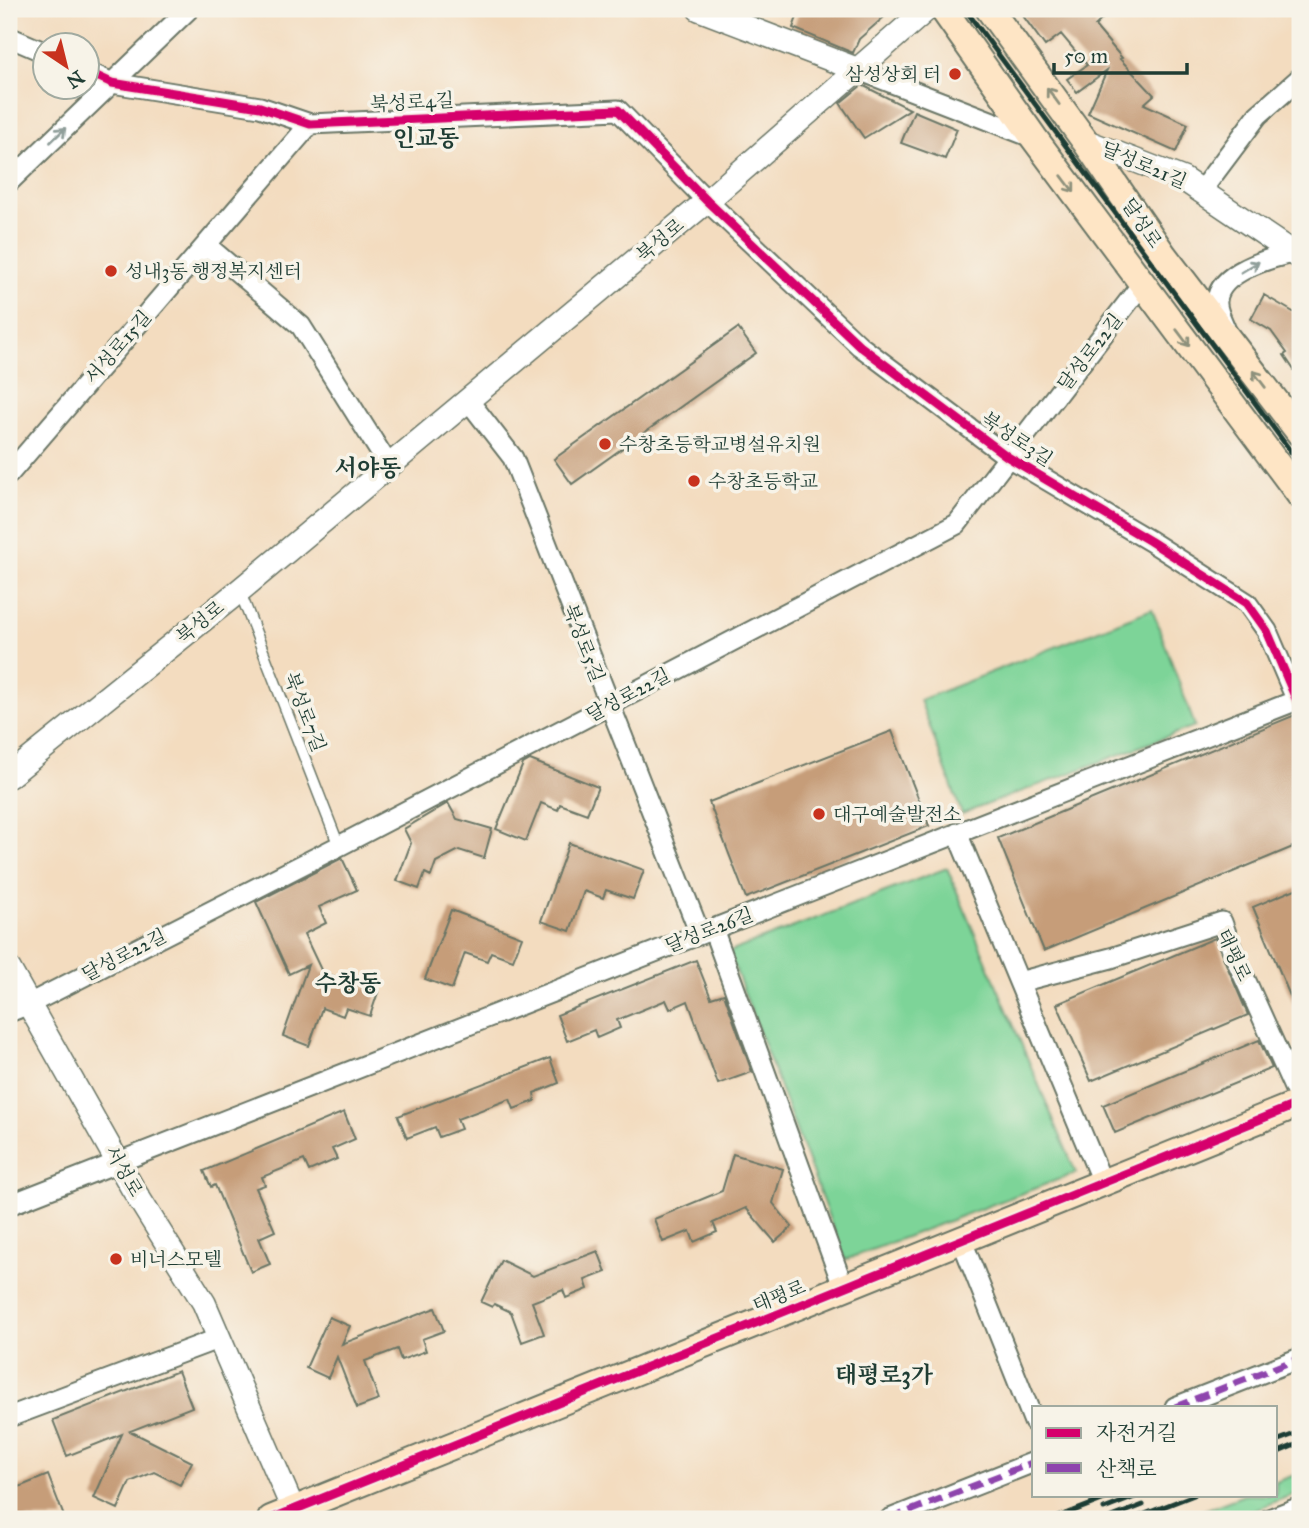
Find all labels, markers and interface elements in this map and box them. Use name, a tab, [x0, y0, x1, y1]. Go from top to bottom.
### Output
north arrow	[32, 32, 102, 102]
scale bar	[1054, 32, 1186, 76]
text: 50 m	[1064, 43, 1109, 69]
place label: 삼성상회 터	[845, 63, 941, 86]
text: N	[62, 65, 89, 94]
marker: 삼성상회 터	[947, 66, 963, 82]
one-way arrow	[1046, 87, 1060, 106]
street label: 북성로4길	[369, 88, 455, 116]
district label: 인교동	[393, 124, 459, 152]
one-way arrow	[49, 126, 66, 143]
street label: 달성로21길	[1098, 137, 1190, 193]
one-way arrow	[1061, 174, 1075, 193]
street label: 달성로	[1117, 194, 1167, 252]
street label: 북성로	[632, 213, 688, 267]
place label: 성내3동 행정복지센터	[125, 260, 302, 283]
one-way arrow	[1240, 260, 1260, 274]
marker: 성내3동 행정복지센터	[103, 263, 119, 279]
street label: 서성로15길	[80, 306, 156, 388]
street label: 달성로22길	[1053, 309, 1127, 395]
one-way arrow	[1176, 329, 1191, 347]
one-way arrow	[1251, 370, 1266, 389]
street label: 북성로3길	[977, 407, 1057, 471]
place label: 수창초등학교병설유치원	[619, 433, 821, 456]
marker: 수창초등학교병설유치원	[597, 436, 613, 452]
district label: 서야동	[335, 454, 401, 482]
place label: 수창초등학교	[708, 470, 818, 493]
marker: 수창초등학교	[686, 473, 702, 489]
street label: 북성로	[171, 596, 229, 648]
street label: 북성로5길	[559, 600, 609, 686]
street label: 달성로22길	[582, 663, 674, 727]
street label: 북성로7길	[279, 669, 331, 755]
place label: 대구예술발전소	[833, 803, 961, 826]
marker: 대구예술발전소	[811, 806, 827, 822]
street label: 달성로26길	[662, 903, 756, 957]
street label: 달성로22길	[78, 924, 170, 986]
street label: 태평로	[1212, 925, 1256, 985]
district label: 수창동	[315, 969, 381, 997]
street label: 서성로	[100, 1141, 148, 1201]
place label: 비너스모텔	[130, 1248, 222, 1271]
marker: 비너스모텔	[108, 1251, 124, 1267]
street label: 태평로	[749, 1275, 809, 1317]
district label: 태평로3가	[835, 1361, 934, 1390]
legend	[1032, 1406, 1278, 1496]
text: 자전거길	[1096, 1420, 1177, 1446]
text: 산책로	[1096, 1456, 1157, 1482]

